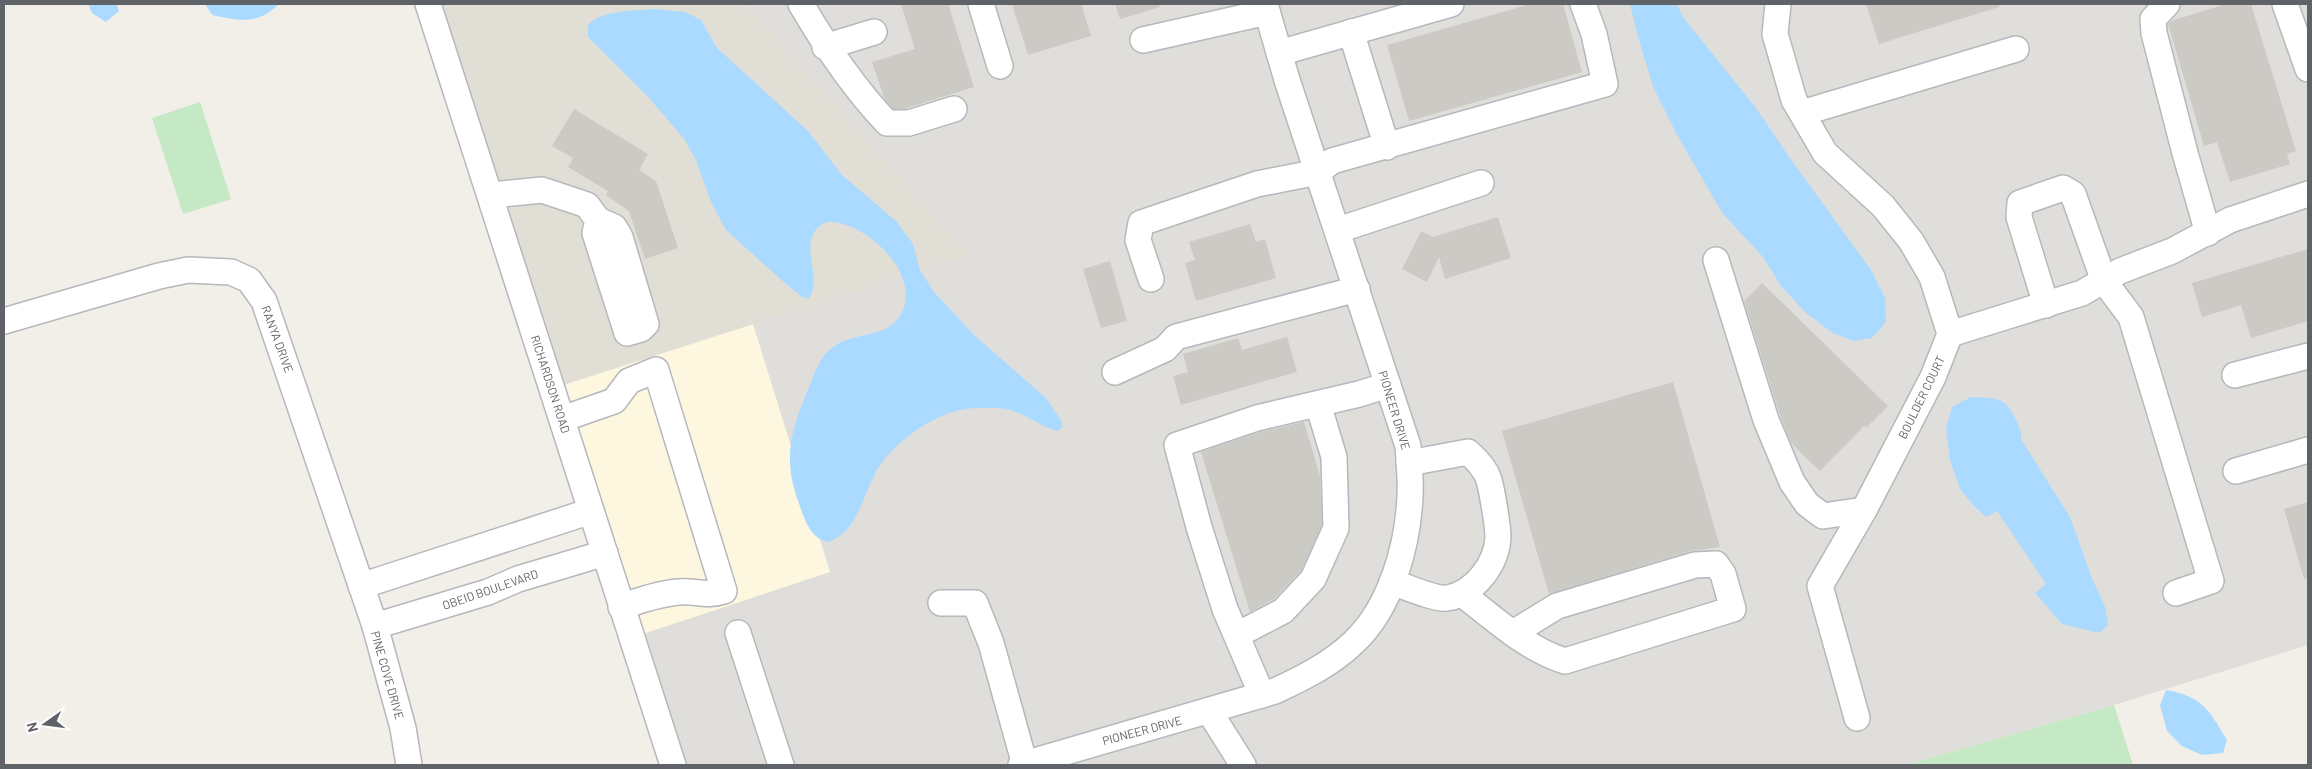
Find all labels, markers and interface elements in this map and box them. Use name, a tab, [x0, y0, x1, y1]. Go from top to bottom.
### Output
street label: RANYA DRIVE	[259, 303, 297, 375]
street label: RICHARDSON ROAD	[529, 333, 573, 435]
street label: BOULDER COURT	[1895, 353, 1947, 441]
street label: PIONEER DRIVE	[1376, 369, 1414, 451]
street label: OBEID BOULEVARD	[440, 566, 540, 612]
street label: PINE COVE DRIVE	[369, 629, 407, 721]
north arrow	[20, 699, 70, 749]
street label: PIONEER DRIVE	[1101, 713, 1183, 747]
text: N	[23, 721, 41, 734]

